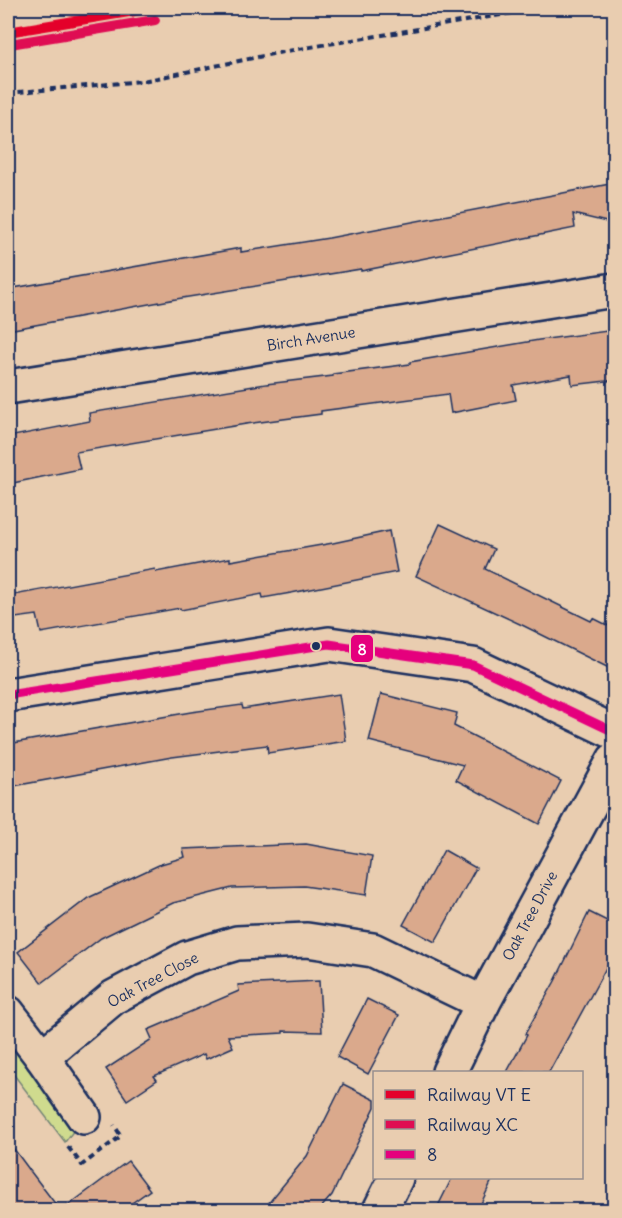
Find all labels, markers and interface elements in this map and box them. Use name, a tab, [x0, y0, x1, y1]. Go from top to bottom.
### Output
street label: Birch Avenue	[265, 322, 357, 355]
line badge: 8	[350, 634, 374, 663]
text: 8	[357, 639, 367, 659]
unlabelled marker	[310, 640, 322, 652]
street label: Oak Tree Drive	[498, 868, 561, 964]
street label: Oak Tree Close	[104, 948, 201, 1011]
legend	[373, 1071, 583, 1179]
text: Railway VT E	[427, 1083, 531, 1106]
text: Railway XC	[427, 1113, 518, 1136]
text: 8	[427, 1143, 437, 1166]

